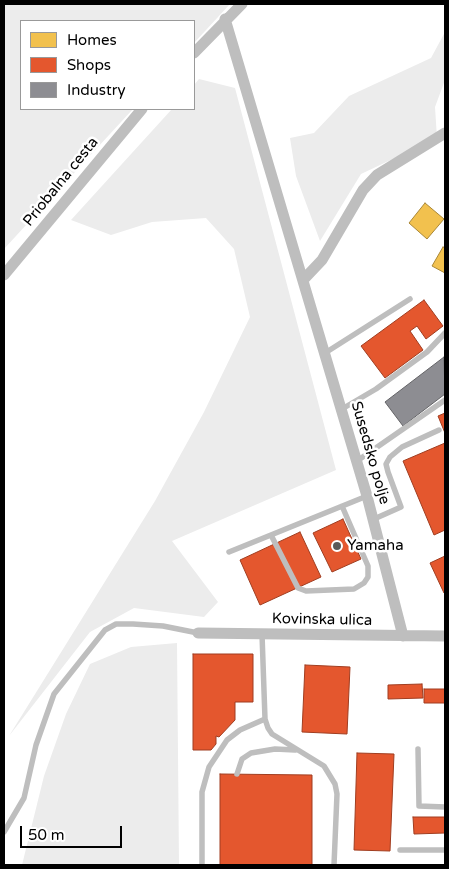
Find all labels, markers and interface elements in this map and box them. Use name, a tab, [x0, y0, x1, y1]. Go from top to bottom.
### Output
legend	[20, 20, 195, 110]
text: Homes	[67, 31, 117, 49]
text: Shops	[67, 56, 111, 74]
text: Industry	[67, 81, 126, 99]
street label: Priobalna cesta	[20, 134, 102, 230]
street label: Susedsko polje	[347, 399, 393, 507]
place label: Yamaha	[347, 537, 404, 555]
marker: Yamaha	[331, 540, 343, 552]
street label: Kovinska ulica	[272, 610, 372, 630]
scale bar	[22, 816, 125, 848]
text: 50 m	[28, 826, 65, 844]

